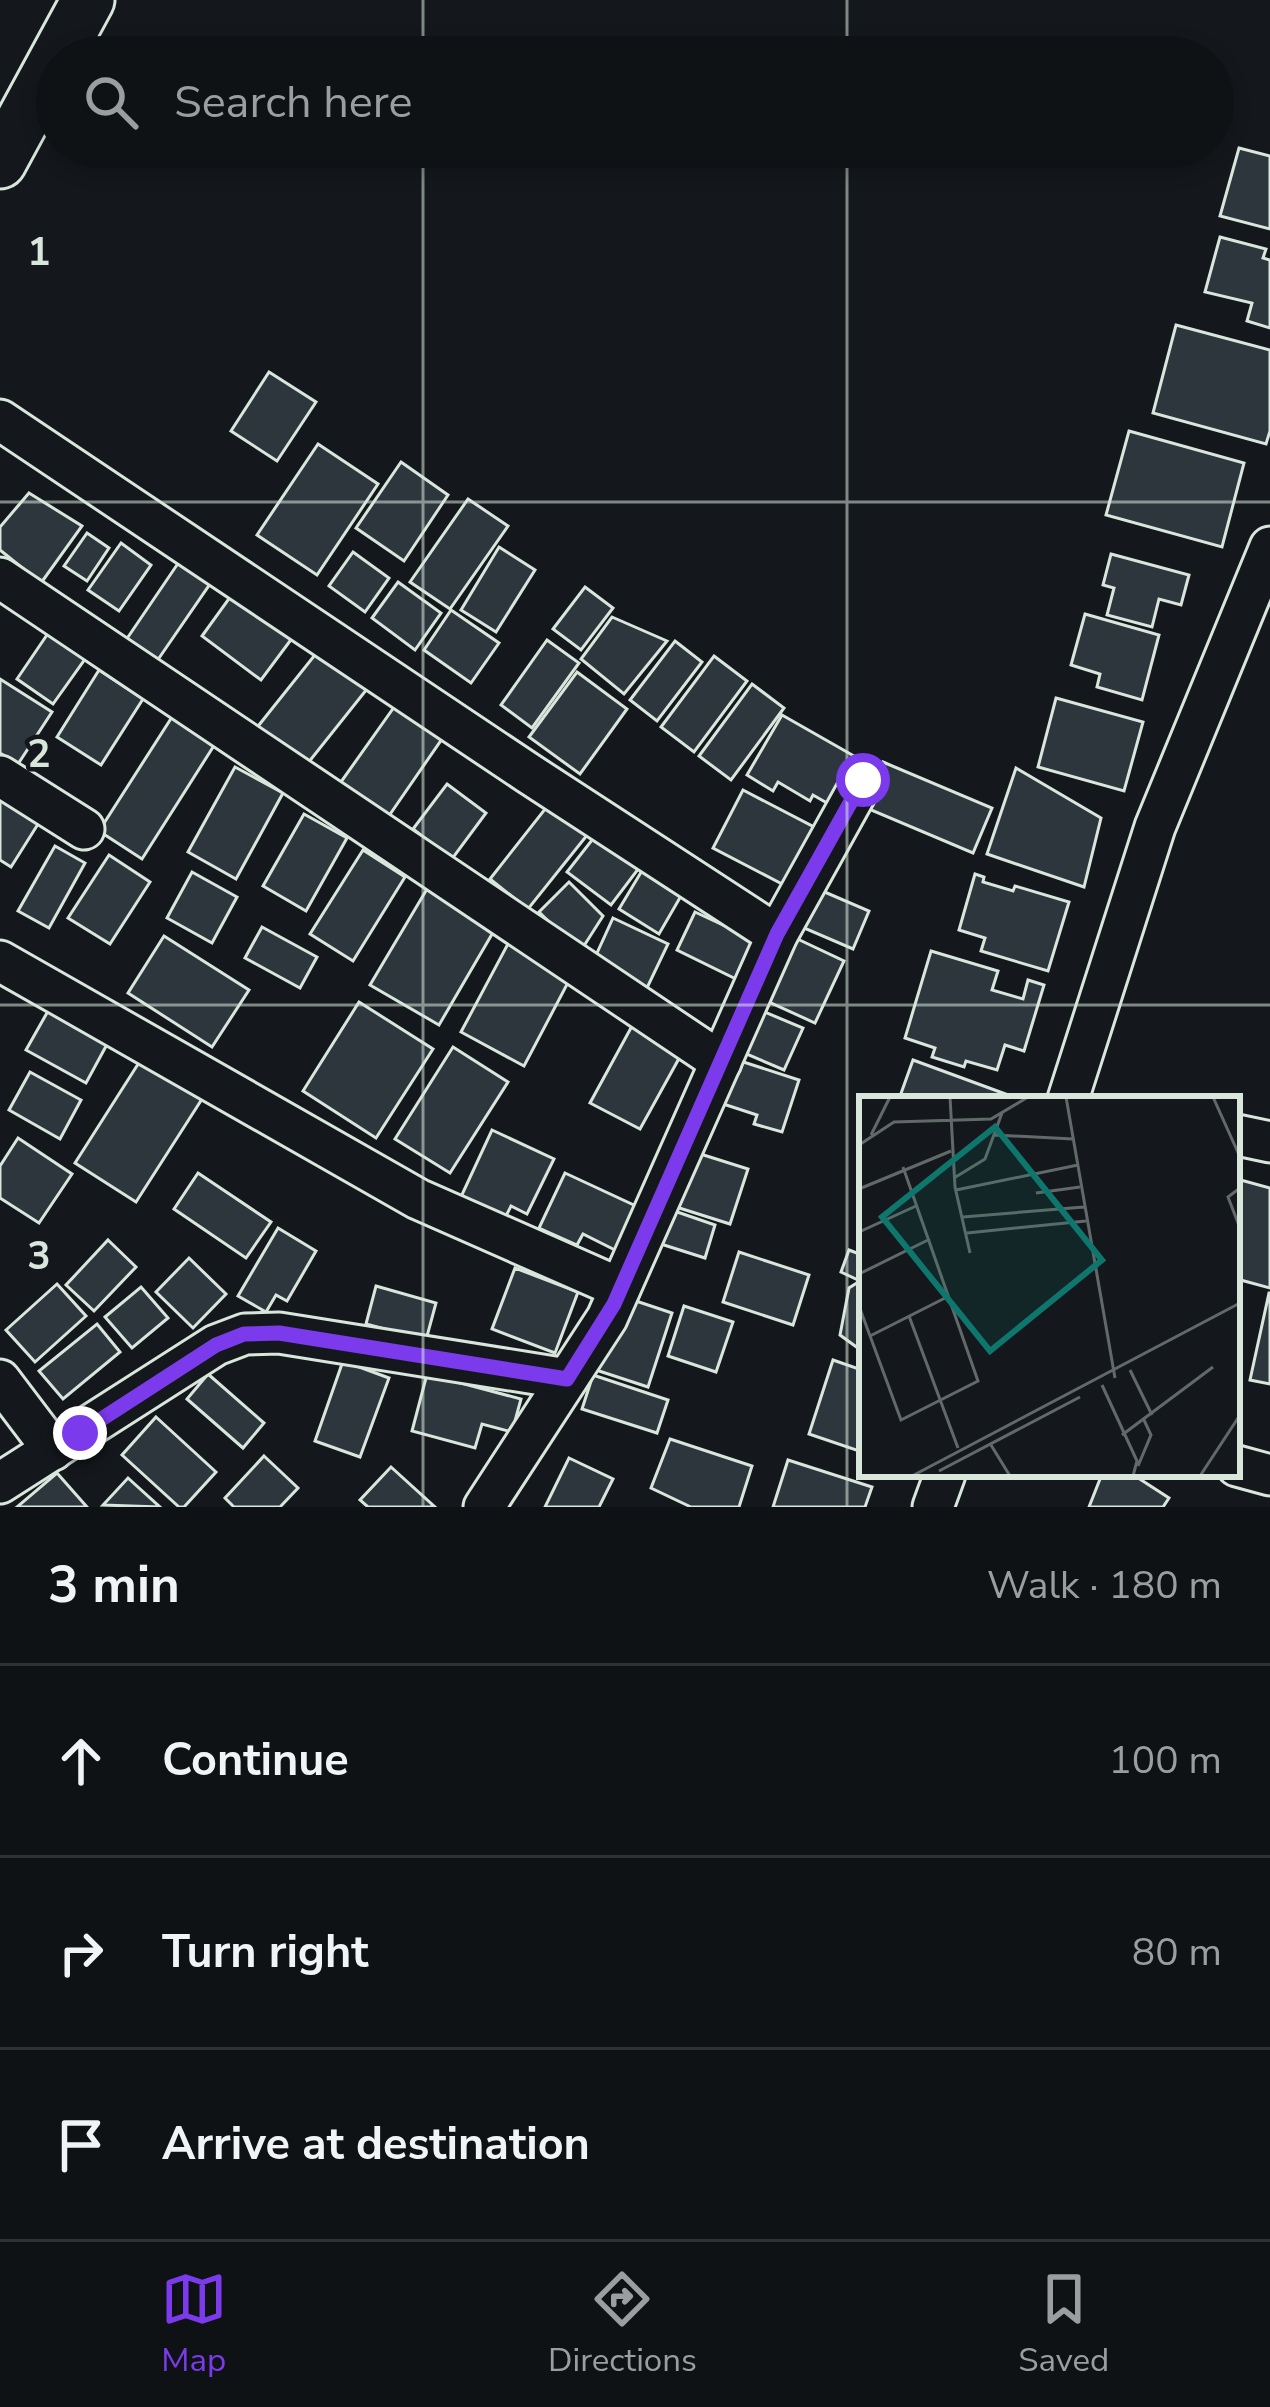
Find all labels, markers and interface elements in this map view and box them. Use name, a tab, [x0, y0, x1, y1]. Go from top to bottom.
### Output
search box	[36, 36, 1234, 168]
icon: search	[78, 69, 144, 135]
text: Search here	[174, 72, 413, 133]
text: 1	[27, 226, 51, 279]
text: 2	[27, 728, 51, 781]
route start	[836, 753, 890, 807]
inset map	[859, 1096, 1240, 1477]
text: 3	[27, 1230, 51, 1283]
route end	[53, 1406, 107, 1460]
text: 3 min	[48, 1550, 180, 1620]
text: Walk · 180 m	[987, 1559, 1222, 1612]
icon: ahead	[48, 1728, 114, 1794]
text: Continue	[162, 1730, 349, 1791]
text: 100 m	[1108, 1734, 1222, 1787]
icon: right	[48, 1920, 114, 1986]
text: Turn right	[162, 1922, 369, 1983]
text: 80 m	[1132, 1926, 1222, 1979]
icon: arrive	[48, 2112, 114, 2178]
text: Arrive at destination	[162, 2114, 590, 2175]
tab: Map	[161, 2266, 227, 2383]
tab: Directions	[548, 2266, 697, 2383]
tab: Saved	[1018, 2266, 1109, 2383]

